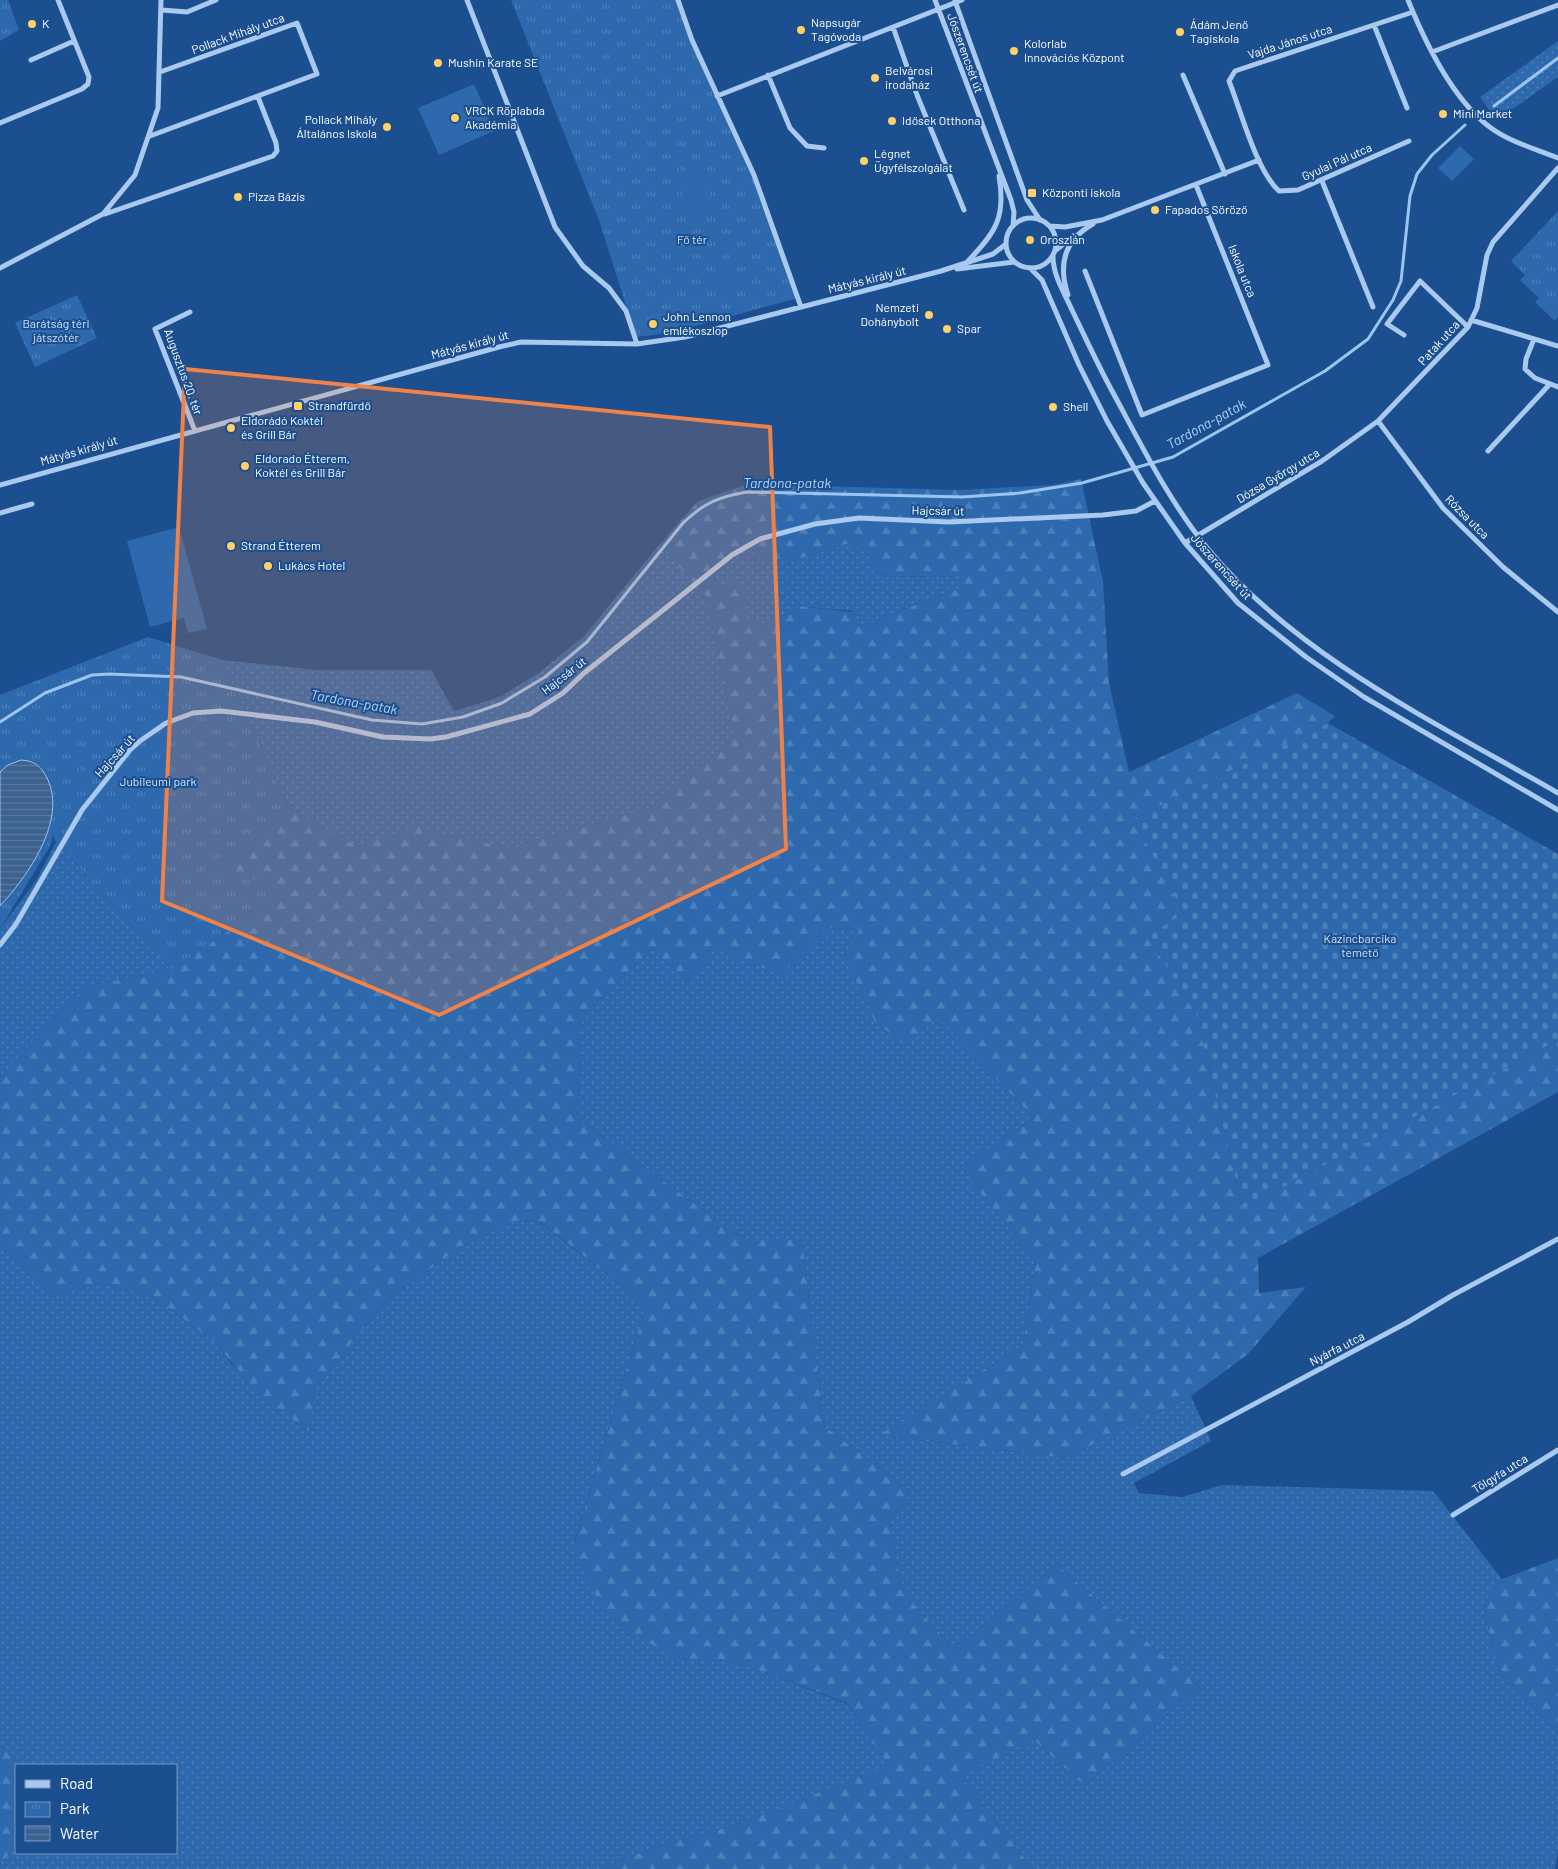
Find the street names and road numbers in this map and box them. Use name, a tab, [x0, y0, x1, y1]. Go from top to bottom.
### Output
street label: Pollack Mihály utca	[189, 10, 286, 56]
street label: Jószerencsét út	[945, 11, 987, 94]
street label: Vajda János utca	[1246, 21, 1334, 61]
street label: Gyulai Pál utca	[1299, 139, 1374, 183]
street label: Iskola utca	[1226, 242, 1260, 299]
street label: Mátyás király út	[826, 263, 907, 295]
street label: Patak utca	[1415, 317, 1462, 367]
street label: Augusztus 20. tér	[162, 327, 206, 417]
street label: Mátyás király út	[429, 327, 510, 361]
street label: Mátyás király út	[38, 432, 119, 468]
street label: Dózsa György utca	[1234, 445, 1321, 505]
street label: Rózsa utca	[1443, 491, 1493, 541]
street label: Hajcsár út	[912, 503, 964, 517]
street label: Jószerencsét út	[1188, 530, 1255, 602]
street label: Hajcsár út	[538, 653, 588, 697]
street label: Hajcsár út	[91, 731, 137, 780]
street label: Nyárfa utca	[1307, 1328, 1366, 1368]
street label: Tölgyfa utca	[1469, 1451, 1530, 1496]

